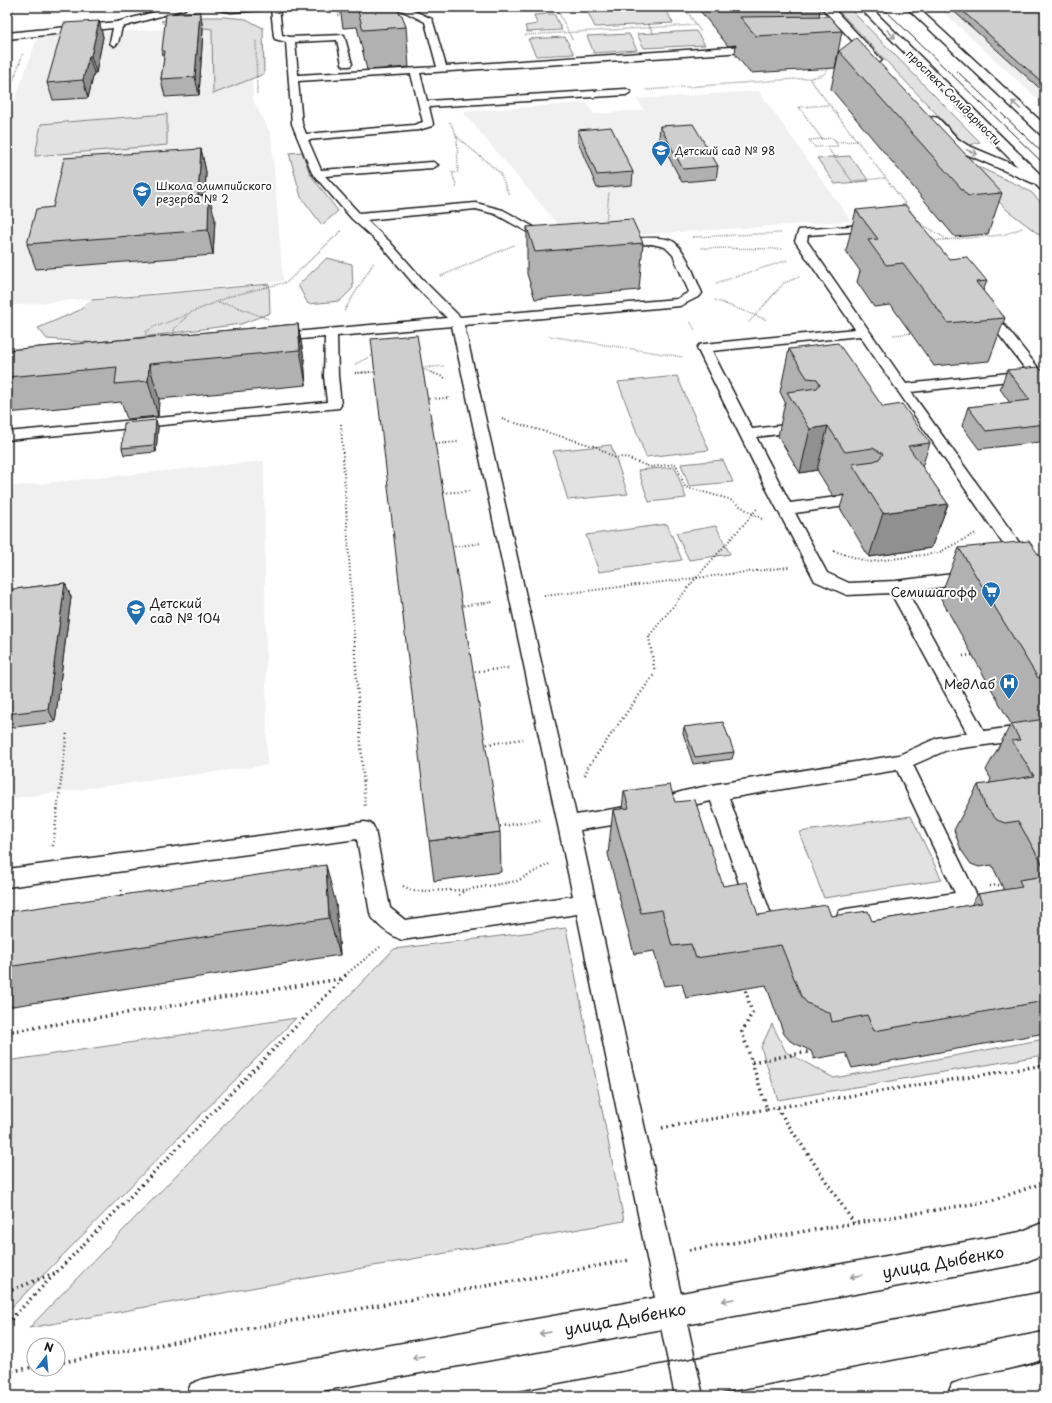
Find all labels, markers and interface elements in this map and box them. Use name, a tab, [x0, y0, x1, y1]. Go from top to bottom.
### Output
one-way arrow	[886, 29, 896, 39]
street label: проспект Солидарности	[902, 45, 1006, 149]
one-way arrow	[1012, 101, 1022, 110]
school or university icon: Детский сад № 98	[650, 139, 672, 167]
place label: Детский сад № 98	[674, 142, 775, 159]
one-way arrow	[966, 148, 978, 156]
place label: Школа олимпийского резерва № 2	[156, 177, 272, 207]
school or university icon: Школа олимпийского резерва № 2	[131, 180, 153, 208]
supermarket icon: Семишагофф	[980, 580, 1002, 608]
place label: Семишагофф	[890, 582, 977, 601]
place label: Детский сад № 104	[149, 593, 221, 627]
school or university icon: Детский сад № 104	[125, 598, 147, 626]
hospital icon: МедЛаб	[998, 672, 1020, 700]
place label: МедЛаб	[944, 674, 995, 693]
street label: улица Дыбенко	[880, 1238, 1006, 1284]
one-way arrow	[850, 1273, 863, 1281]
street label: улица Дыбенко	[562, 1295, 688, 1341]
one-way arrow	[722, 1296, 735, 1304]
one-way arrow	[539, 1329, 552, 1337]
north arrow	[26, 1337, 66, 1377]
text: N	[42, 1338, 56, 1356]
one-way arrow	[411, 1353, 424, 1361]

